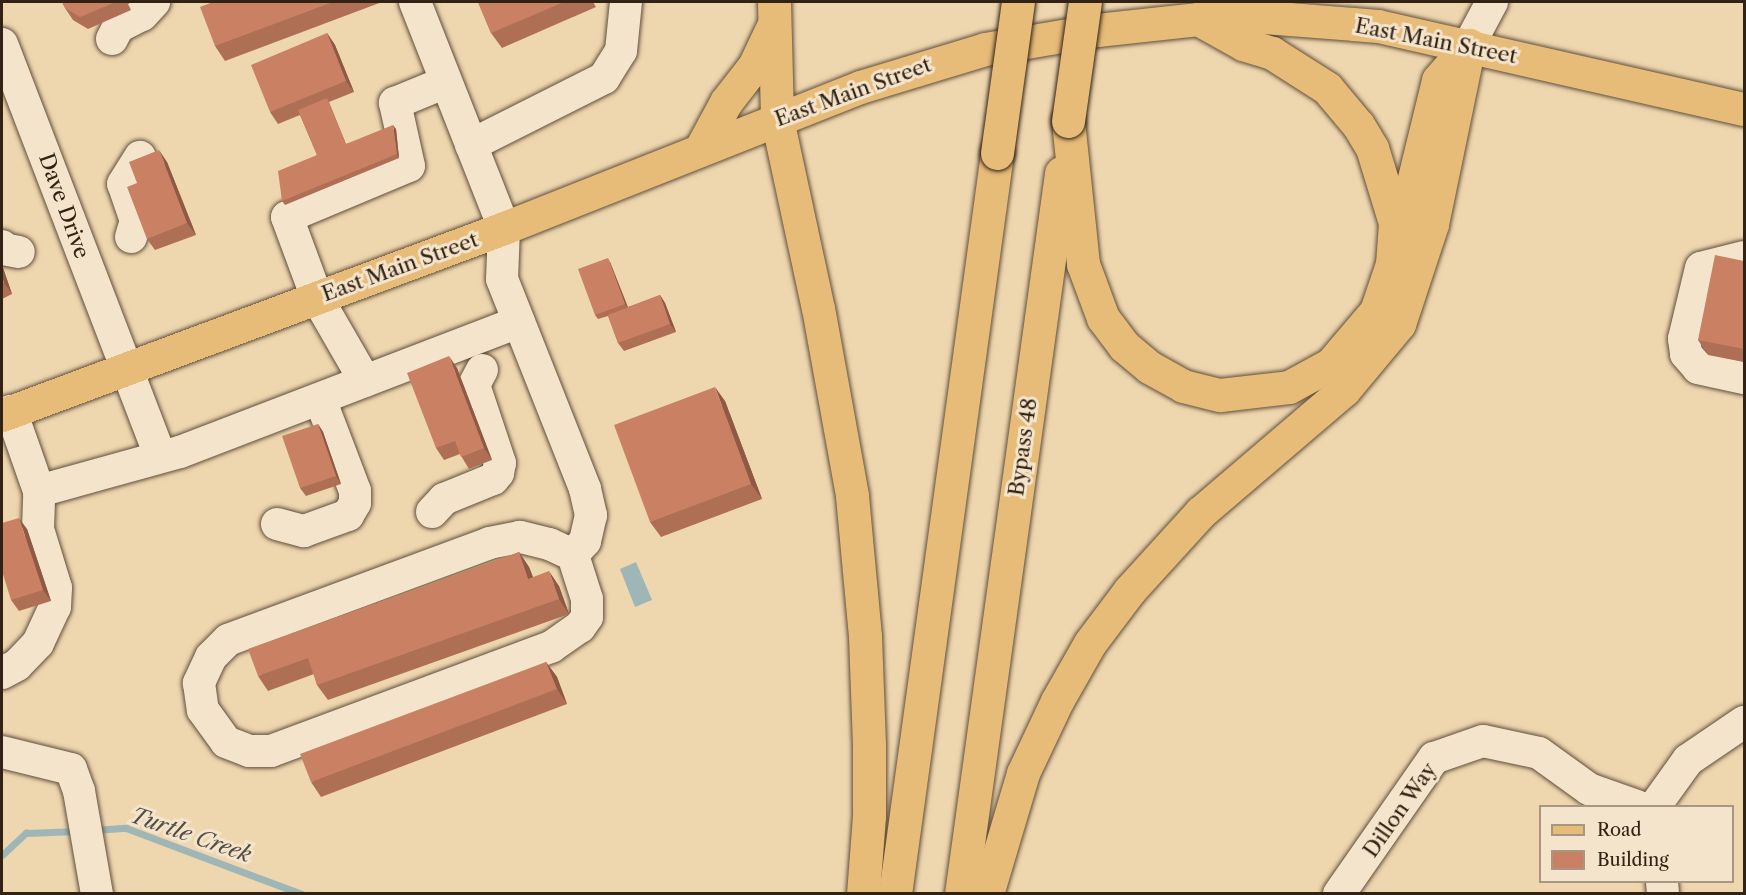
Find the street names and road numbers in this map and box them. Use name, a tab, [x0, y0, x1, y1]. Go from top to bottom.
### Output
street label: East Main Street	[1353, 13, 1519, 69]
street label: East Main Street	[771, 52, 935, 132]
street label: Dave Drive	[33, 150, 95, 262]
street label: East Main Street	[318, 227, 482, 307]
street label: Bypass 48	[1004, 396, 1042, 498]
street label: Dillon Way	[1358, 757, 1442, 863]

